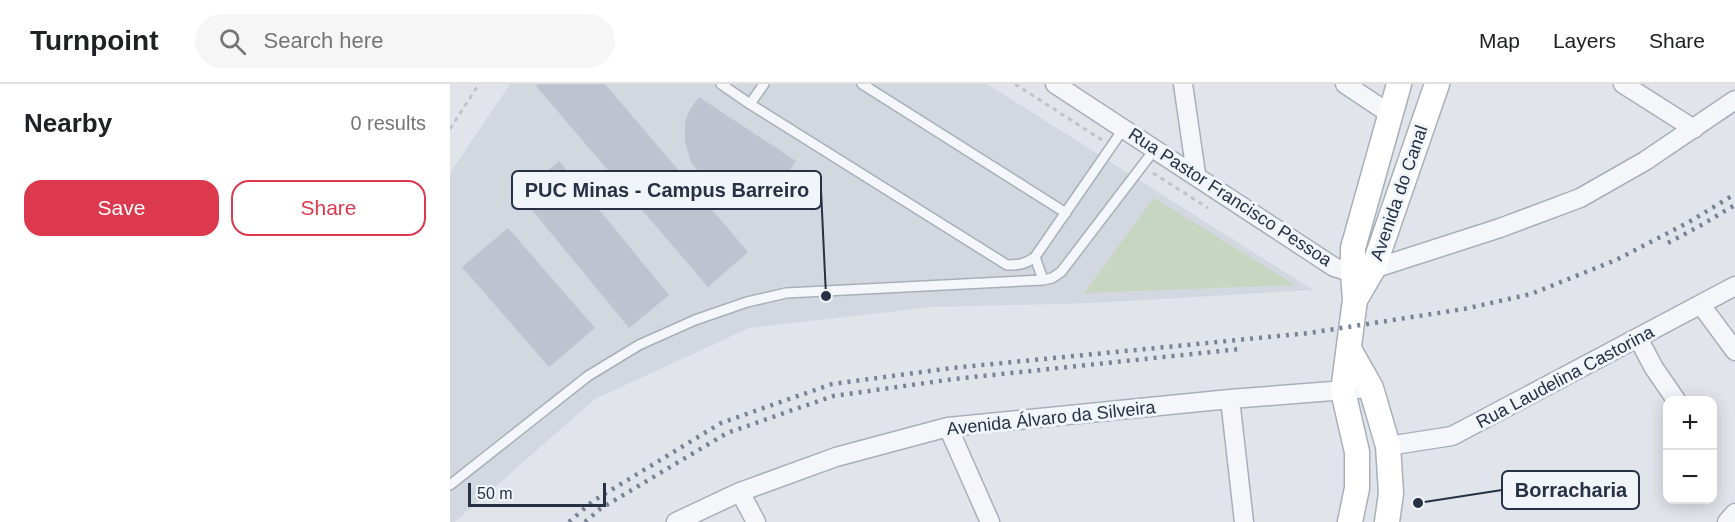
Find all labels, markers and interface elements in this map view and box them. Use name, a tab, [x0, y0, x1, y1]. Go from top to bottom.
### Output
search box	[195, 14, 615, 68]
text: Turnpoint	[30, 25, 159, 56]
icon: search	[216, 25, 249, 58]
text: Search here	[264, 28, 383, 53]
text: Map	[1479, 29, 1520, 52]
text: Layers	[1553, 29, 1616, 52]
text: Share	[1649, 29, 1705, 52]
text: Nearby	[24, 108, 112, 138]
text: 0 results	[350, 112, 426, 134]
street label: Avenida do Canal	[1366, 123, 1432, 263]
street label: Rua Pastor Francisco Pessoa	[1125, 124, 1336, 271]
callout: PUC Minas - Campus Barreiro	[512, 171, 821, 209]
text: PUC Minas - Campus Barreiro	[525, 179, 809, 201]
button: Save	[24, 180, 219, 236]
button: Share	[231, 180, 426, 236]
street label: Rua Laudelina Castorina	[1473, 321, 1658, 432]
map controls	[1663, 396, 1717, 504]
button: +	[1663, 396, 1717, 450]
street label: Avenida Álvaro da Silveira	[946, 397, 1157, 439]
button: −	[1663, 450, 1717, 504]
callout: Borracharia	[1502, 471, 1639, 509]
text: Borracharia	[1515, 479, 1628, 501]
scale bar	[468, 480, 606, 508]
text: 50 m	[477, 485, 513, 502]

